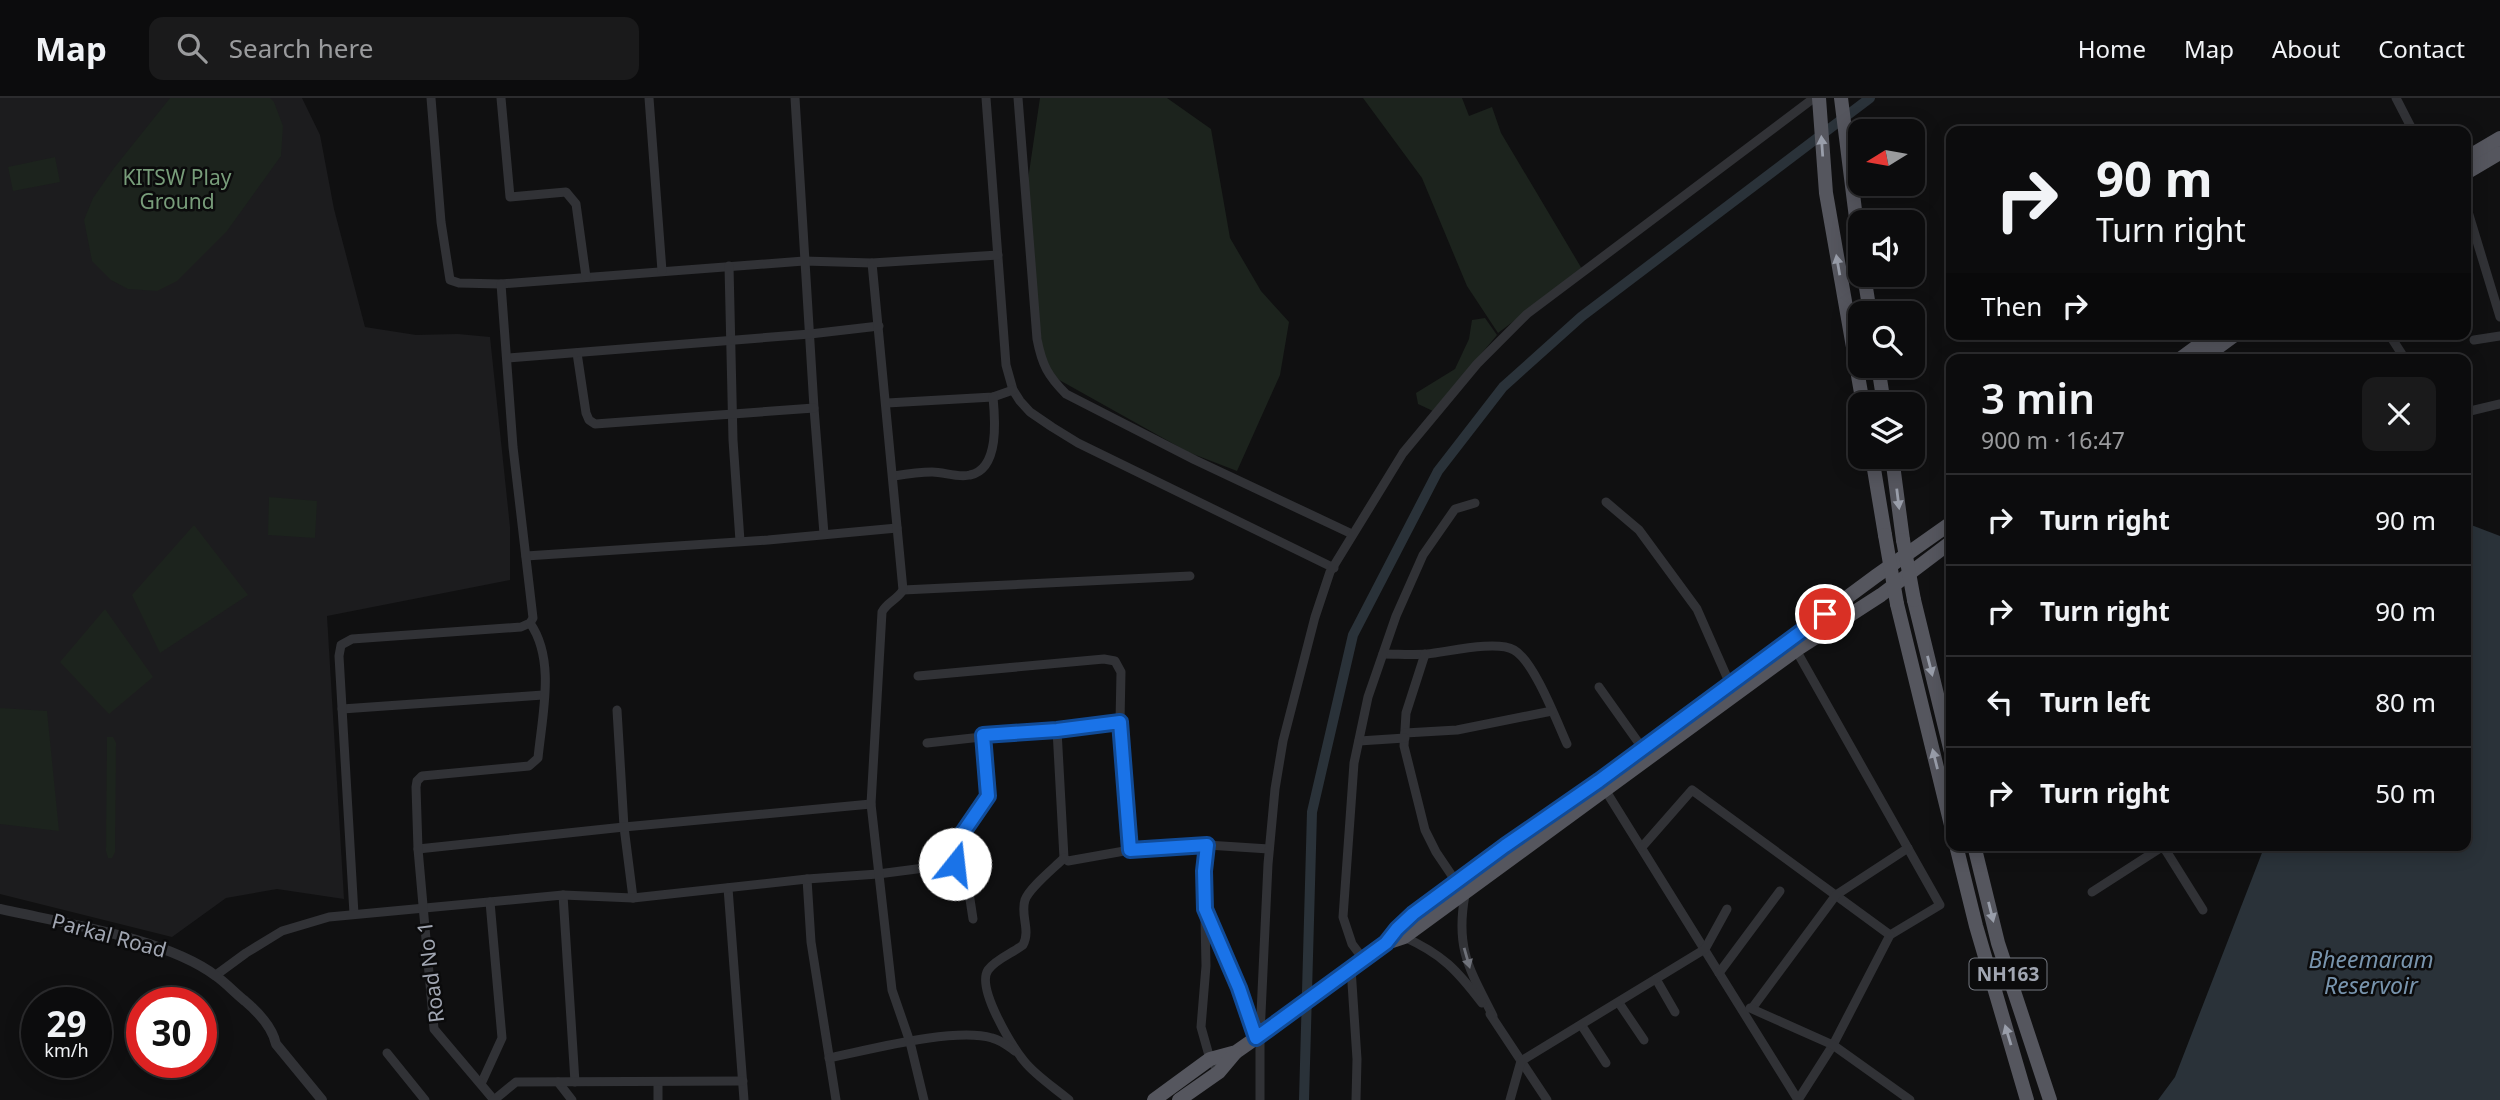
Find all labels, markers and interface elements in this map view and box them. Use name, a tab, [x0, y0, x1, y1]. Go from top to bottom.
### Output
search box	[149, 17, 639, 80]
text: Map	[35, 26, 107, 71]
icon: search	[173, 29, 211, 67]
text: Search here	[229, 30, 373, 66]
text: Home	[2078, 32, 2146, 65]
text: Map	[2184, 32, 2234, 65]
text: About	[2272, 32, 2340, 65]
text: Contact	[2378, 32, 2465, 65]
north arrow	[1848, 119, 1925, 196]
map controls	[1848, 119, 1925, 469]
one-way arrow	[1816, 134, 1827, 156]
text: 90 m	[2096, 145, 2213, 211]
icon: right	[1981, 154, 2072, 245]
park label: KITSW Play Ground	[123, 163, 232, 215]
text: Turn right	[2096, 208, 2246, 251]
button: sound	[1848, 210, 1925, 287]
one-way arrow	[1832, 254, 1843, 276]
icon: right	[2056, 287, 2094, 325]
text: Then	[1981, 288, 2042, 324]
button: search	[1848, 301, 1925, 378]
text: 3 min	[1981, 369, 2095, 426]
button: close	[2362, 377, 2436, 451]
button: layers	[1848, 392, 1925, 469]
text: 900 m · 16:47	[1981, 424, 2125, 456]
one-way arrow	[1892, 488, 1903, 510]
icon: right	[1981, 501, 2019, 539]
text: Turn right	[2040, 502, 2170, 538]
text: 90 m	[2375, 502, 2436, 538]
pin	[1795, 584, 1855, 644]
icon: right	[1981, 592, 2019, 630]
text: Turn right	[2040, 593, 2170, 629]
text: 90 m	[2375, 593, 2436, 629]
icon: arrive	[1806, 595, 1844, 633]
one-way arrow	[1925, 655, 1936, 677]
icon: left	[1981, 683, 2019, 721]
text: Turn left	[2040, 684, 2151, 720]
text: 80 m	[2375, 684, 2436, 720]
one-way arrow	[1929, 748, 1940, 770]
icon: right	[1981, 774, 2019, 812]
text: Turn right	[2040, 775, 2170, 811]
text: 50 m	[2375, 775, 2436, 811]
position arrow	[918, 827, 992, 901]
one-way arrow	[1985, 901, 1996, 923]
street label: Parkal Road	[49, 906, 170, 964]
street label: Road No 1	[410, 920, 450, 1024]
water label: Bheemaram Reservoir	[2308, 943, 2434, 1001]
one-way arrow	[1462, 948, 1472, 969]
road number: NH163	[1969, 958, 2046, 989]
speed limit sign: 30	[126, 987, 217, 1078]
text: 29	[46, 1000, 87, 1047]
one-way arrow	[2003, 1024, 2013, 1045]
text: km/h	[44, 1038, 89, 1062]

